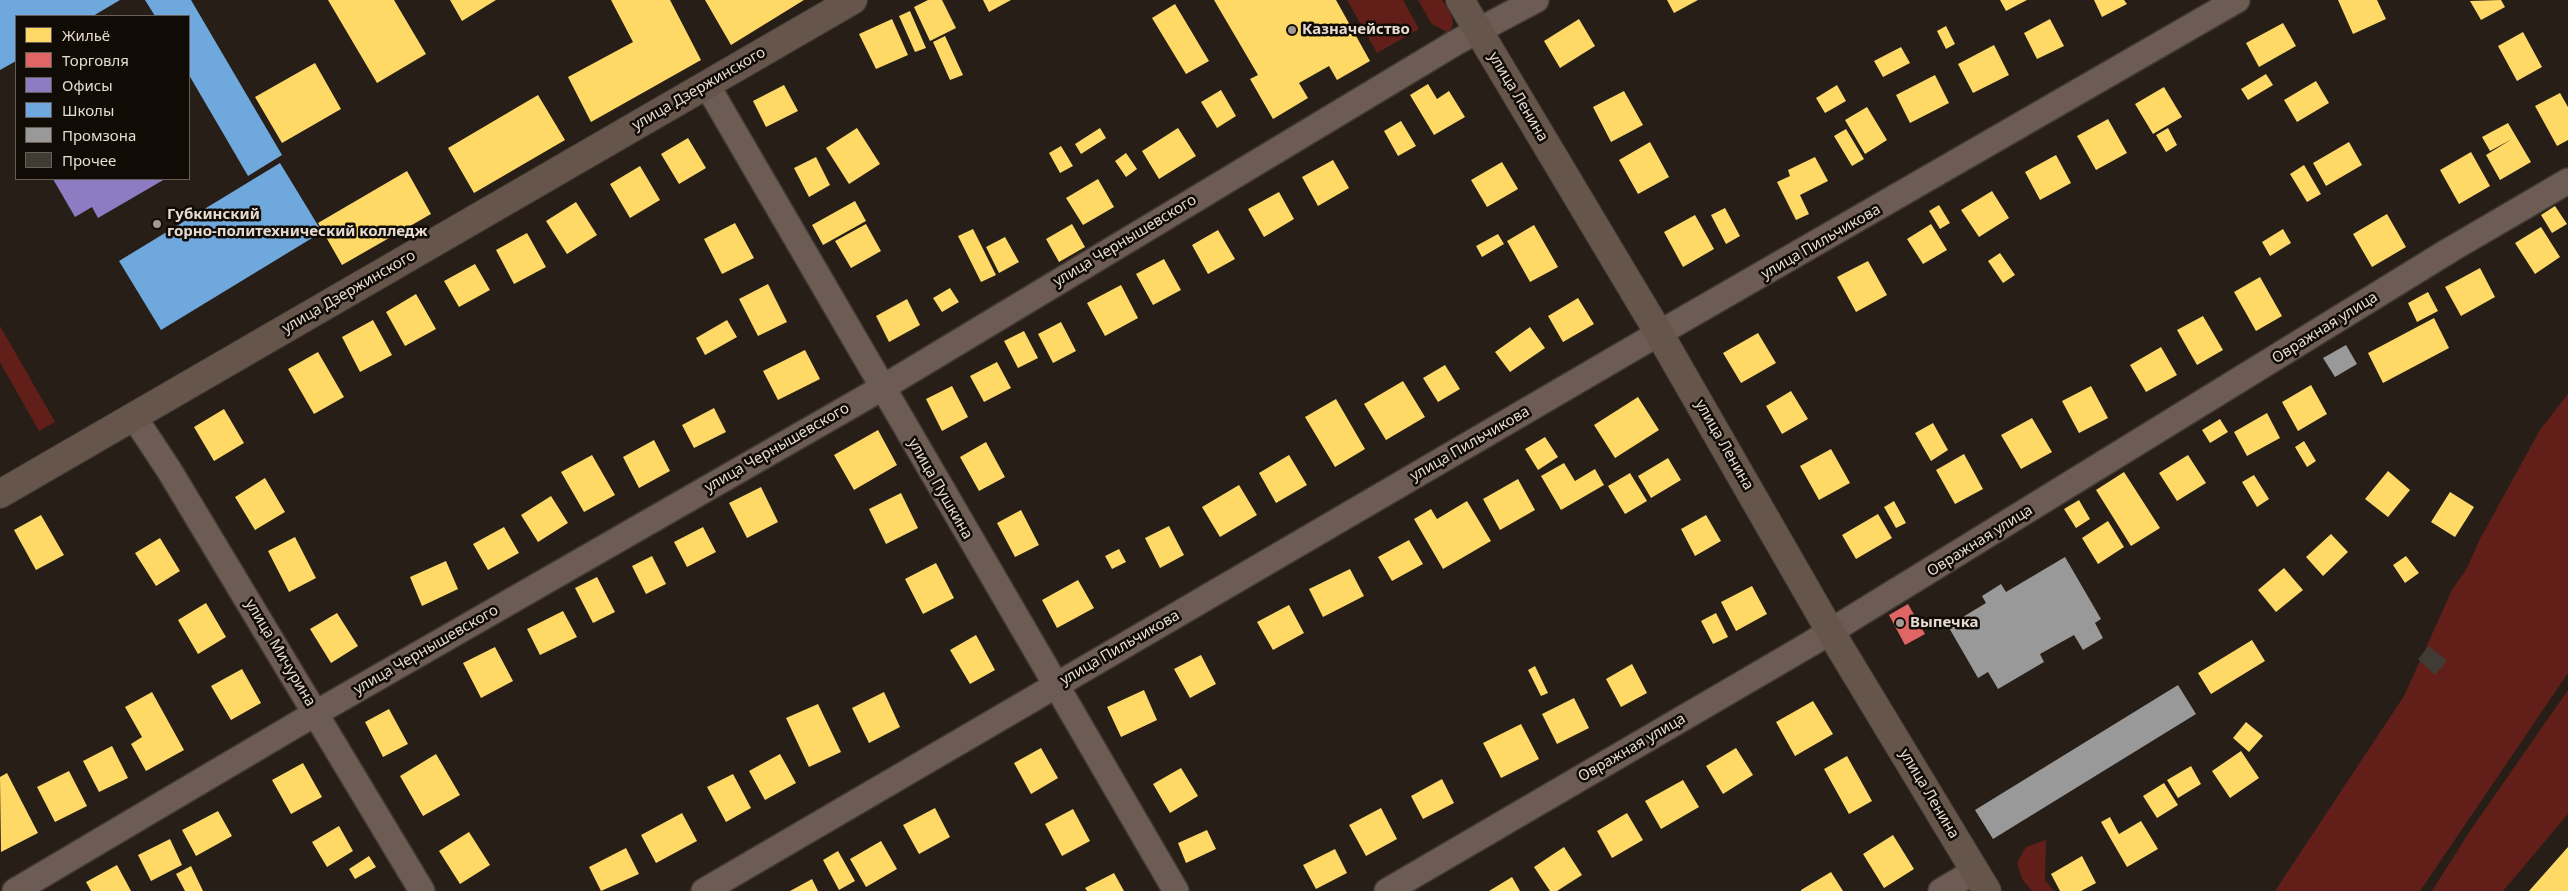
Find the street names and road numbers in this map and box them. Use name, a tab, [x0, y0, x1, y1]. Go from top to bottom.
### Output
street label: улица Дзержинского	[629, 43, 769, 135]
street label: улица Ленина	[1484, 49, 1552, 145]
street label: улица Чернышевского	[1050, 191, 1200, 291]
street label: улица Пильчикова	[1758, 201, 1884, 283]
street label: улица Дзержинского	[279, 246, 419, 338]
street label: Овражная улица	[2269, 288, 2381, 368]
street label: улица Ленина	[1691, 397, 1757, 493]
street label: улица Чернышевского	[702, 399, 852, 497]
street label: улица Пильчикова	[1407, 403, 1533, 485]
street label: улица Пушкина	[904, 435, 976, 543]
street label: Овражная улица	[1924, 501, 2036, 581]
street label: улица Мичурина	[241, 596, 319, 710]
street label: улица Чернышевского	[351, 601, 501, 699]
street label: улица Пильчикова	[1057, 607, 1183, 689]
street label: Овражная улица	[1575, 710, 1689, 786]
street label: улица Ленина	[1895, 746, 1963, 842]

